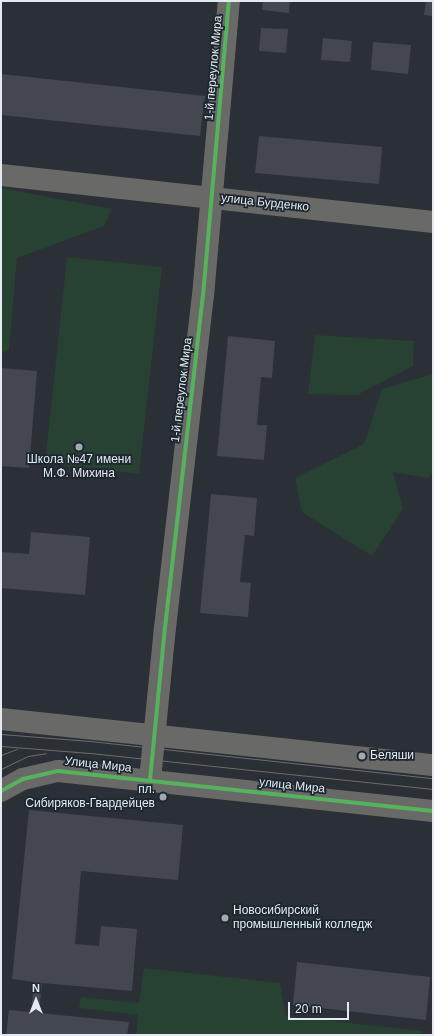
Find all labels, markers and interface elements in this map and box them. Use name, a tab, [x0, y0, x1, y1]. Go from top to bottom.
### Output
street label: 1-й переулок Мира	[202, 15, 226, 121]
street label: улица Бурденко	[220, 191, 310, 215]
street label: 1-й переулок Мира	[168, 337, 196, 443]
marker: Школа №47 имени М.Ф. Михина	[74, 442, 84, 452]
place label: Школа №47 имени М.Ф. Михина	[27, 453, 131, 481]
place label: Беляши	[370, 749, 414, 763]
marker: Беляши	[357, 751, 367, 761]
street label: Улица Мира	[64, 754, 132, 776]
street label: улица Мира	[258, 775, 326, 797]
place label: пл. Сибиряков-Гвардейцев	[25, 783, 155, 811]
marker: пл. Сибиряков-Гвардейцев	[158, 792, 168, 802]
place label: Новосибирский промышленный колледж	[233, 904, 372, 932]
marker: Новосибирский промышленный колледж	[220, 913, 230, 923]
north arrow	[16, 980, 56, 1020]
text: N	[32, 982, 40, 994]
scale bar	[290, 994, 351, 1020]
text: 20 m	[295, 1002, 322, 1016]

